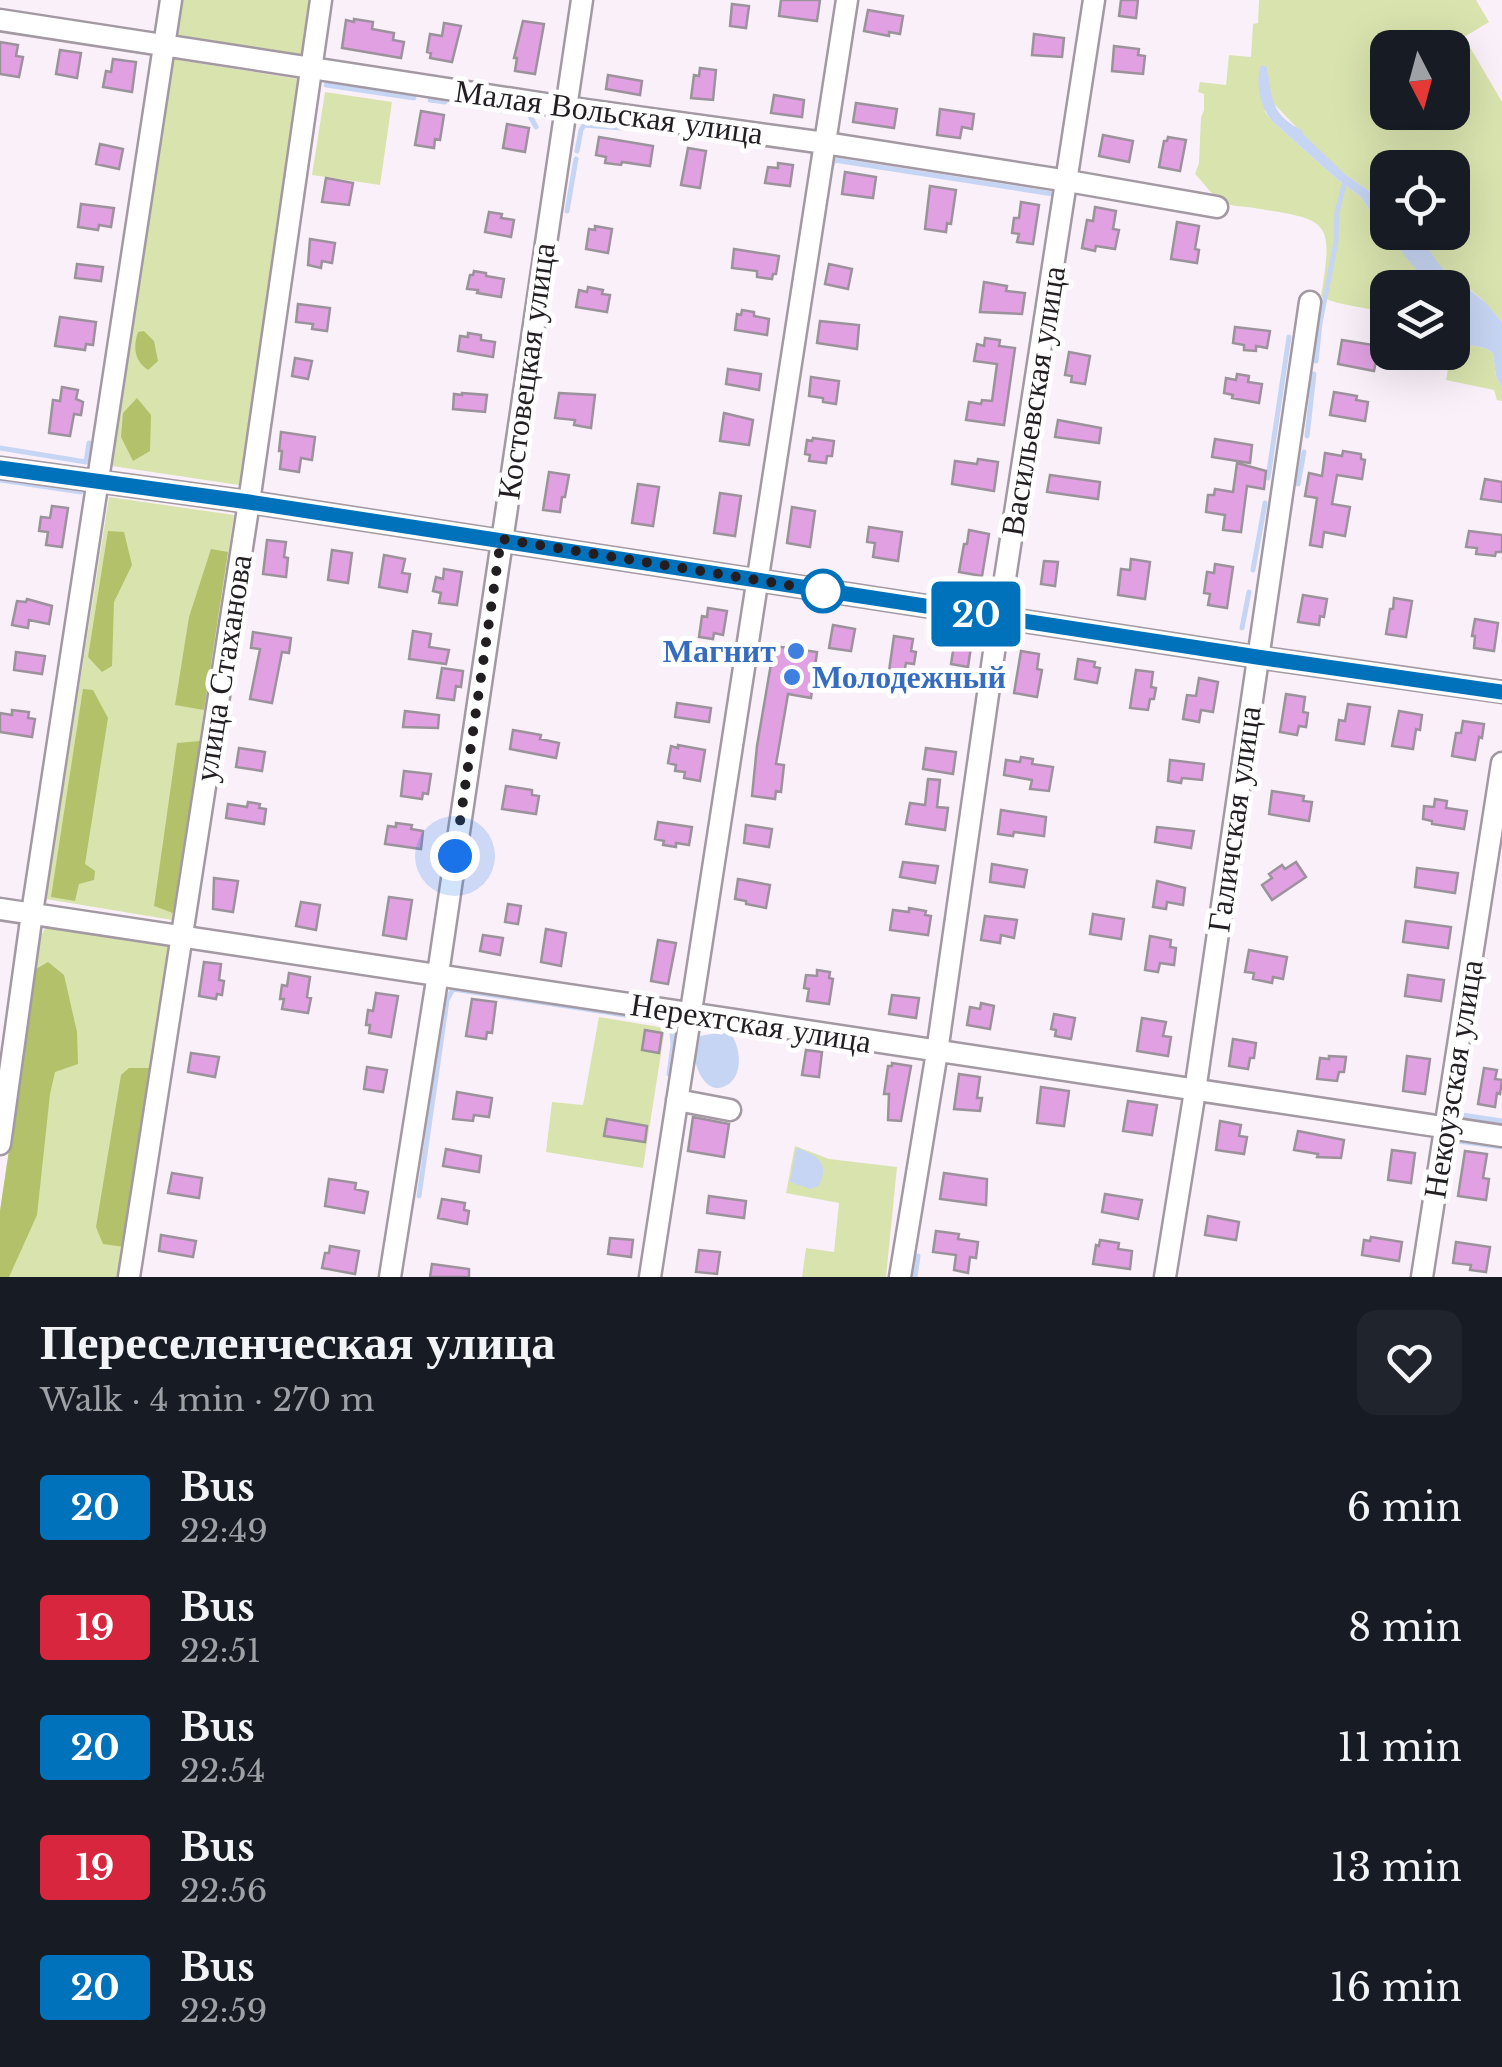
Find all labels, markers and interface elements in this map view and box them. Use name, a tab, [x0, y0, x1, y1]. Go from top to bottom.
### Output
north arrow	[1370, 30, 1470, 130]
map controls	[1370, 30, 1470, 370]
street label: Малая Вольская улица	[452, 71, 766, 153]
button: locate	[1370, 150, 1470, 250]
street label: Костовецкая улица	[488, 240, 564, 502]
street label: Васильевская улица	[992, 263, 1074, 539]
button: layers	[1370, 270, 1470, 370]
street label: улица Стаханова	[185, 552, 261, 784]
unlabelled marker	[802, 570, 844, 612]
line badge: 20	[931, 582, 1021, 646]
text: 20	[951, 593, 1001, 636]
place label: Магнит	[663, 631, 776, 671]
marker: Магнит	[785, 640, 807, 662]
place label: Молодежный	[812, 657, 1006, 697]
marker: Молодежный	[781, 666, 803, 688]
street label: Галичская улица	[1198, 703, 1270, 935]
your location	[430, 831, 480, 881]
street label: Некоузская улица	[1414, 957, 1492, 1201]
street label: Нерехтская улица	[628, 984, 874, 1062]
button: heart	[1357, 1310, 1462, 1415]
text: Переселенческая улица	[40, 1312, 555, 1372]
text: Walk · 4 min · 270 m	[40, 1380, 375, 1420]
text: Bus	[180, 1464, 255, 1511]
text: 6 min	[1347, 1484, 1462, 1531]
text: 20	[70, 1486, 120, 1529]
text: 22:49	[180, 1511, 268, 1551]
text: Bus	[180, 1584, 255, 1631]
text: 8 min	[1348, 1604, 1462, 1651]
text: 19	[76, 1606, 114, 1649]
text: 22:51	[180, 1631, 261, 1671]
text: Bus	[180, 1704, 255, 1751]
text: 11 min	[1337, 1724, 1462, 1771]
text: 20	[70, 1726, 120, 1769]
text: 22:54	[180, 1751, 265, 1791]
text: Bus	[180, 1824, 255, 1871]
text: 13 min	[1331, 1844, 1462, 1891]
text: 19	[76, 1846, 114, 1889]
text: 22:56	[180, 1871, 267, 1911]
text: Bus	[180, 1944, 255, 1991]
text: 16 min	[1330, 1964, 1462, 2011]
text: 20	[70, 1966, 120, 2009]
text: 22:59	[180, 1991, 267, 2031]

